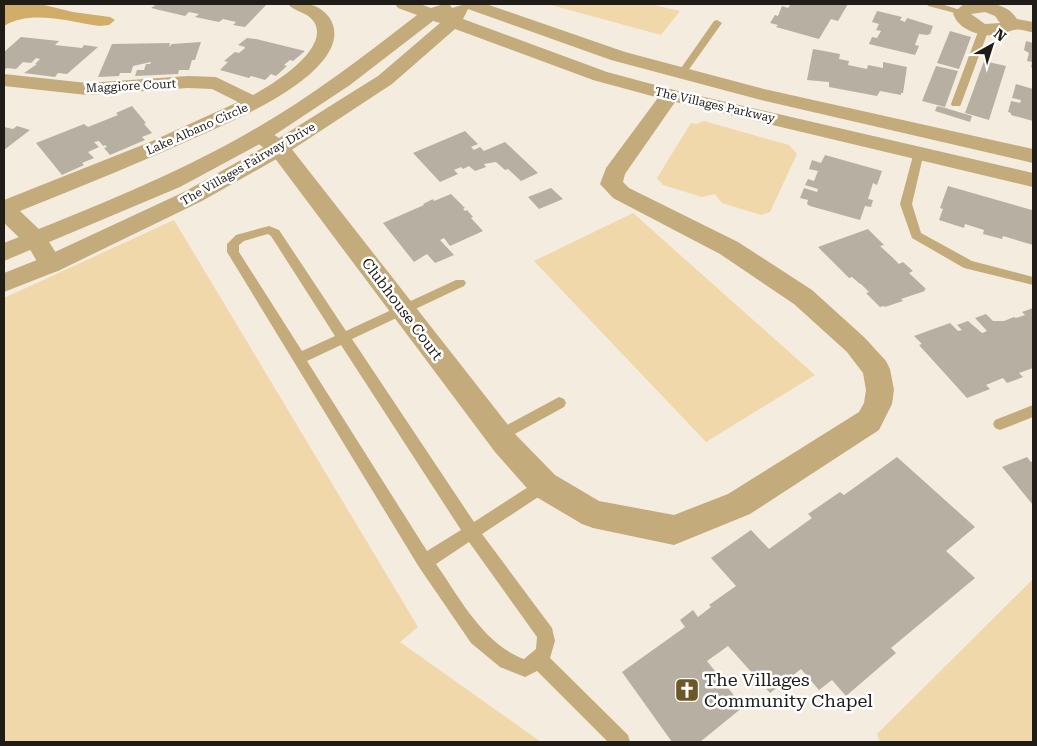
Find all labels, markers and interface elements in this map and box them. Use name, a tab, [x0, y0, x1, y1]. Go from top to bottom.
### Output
north arrow	[967, 20, 1017, 70]
text: N	[991, 25, 1010, 45]
street label: Maggiore Court	[86, 77, 177, 95]
street label: The Villages Parkway	[654, 84, 777, 126]
street label: Lake Albano Circle	[144, 100, 250, 158]
street label: The Villages Fairway Drive	[178, 120, 318, 208]
street label: Clubhouse Court	[358, 254, 446, 364]
place label: The Villages Community Chapel	[704, 669, 873, 711]
church icon: The Villages Community Chapel	[674, 677, 700, 703]

